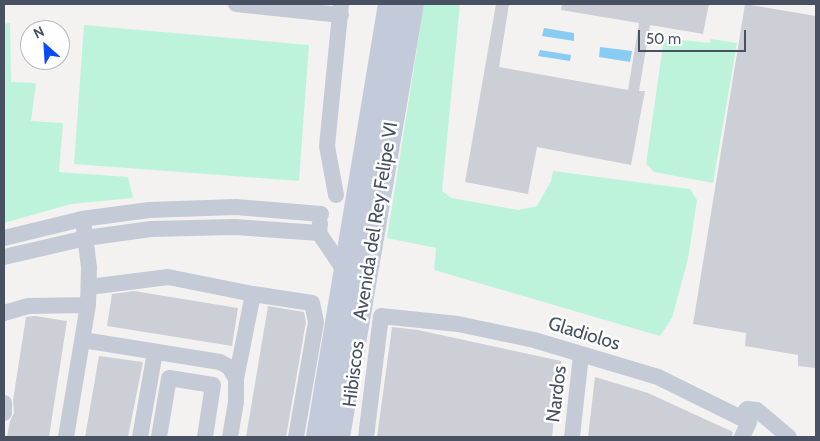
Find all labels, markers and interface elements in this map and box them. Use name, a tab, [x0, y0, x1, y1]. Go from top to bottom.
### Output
north arrow	[20, 20, 70, 70]
scale bar	[640, 20, 748, 52]
text: N	[30, 22, 47, 43]
text: 50 m	[646, 30, 681, 48]
street label: Avenida del Rey Felipe VI	[349, 120, 403, 322]
street label: Gladiolos	[545, 312, 623, 356]
street label: Hibiscos	[339, 340, 369, 408]
street label: Nardos	[542, 364, 572, 424]

